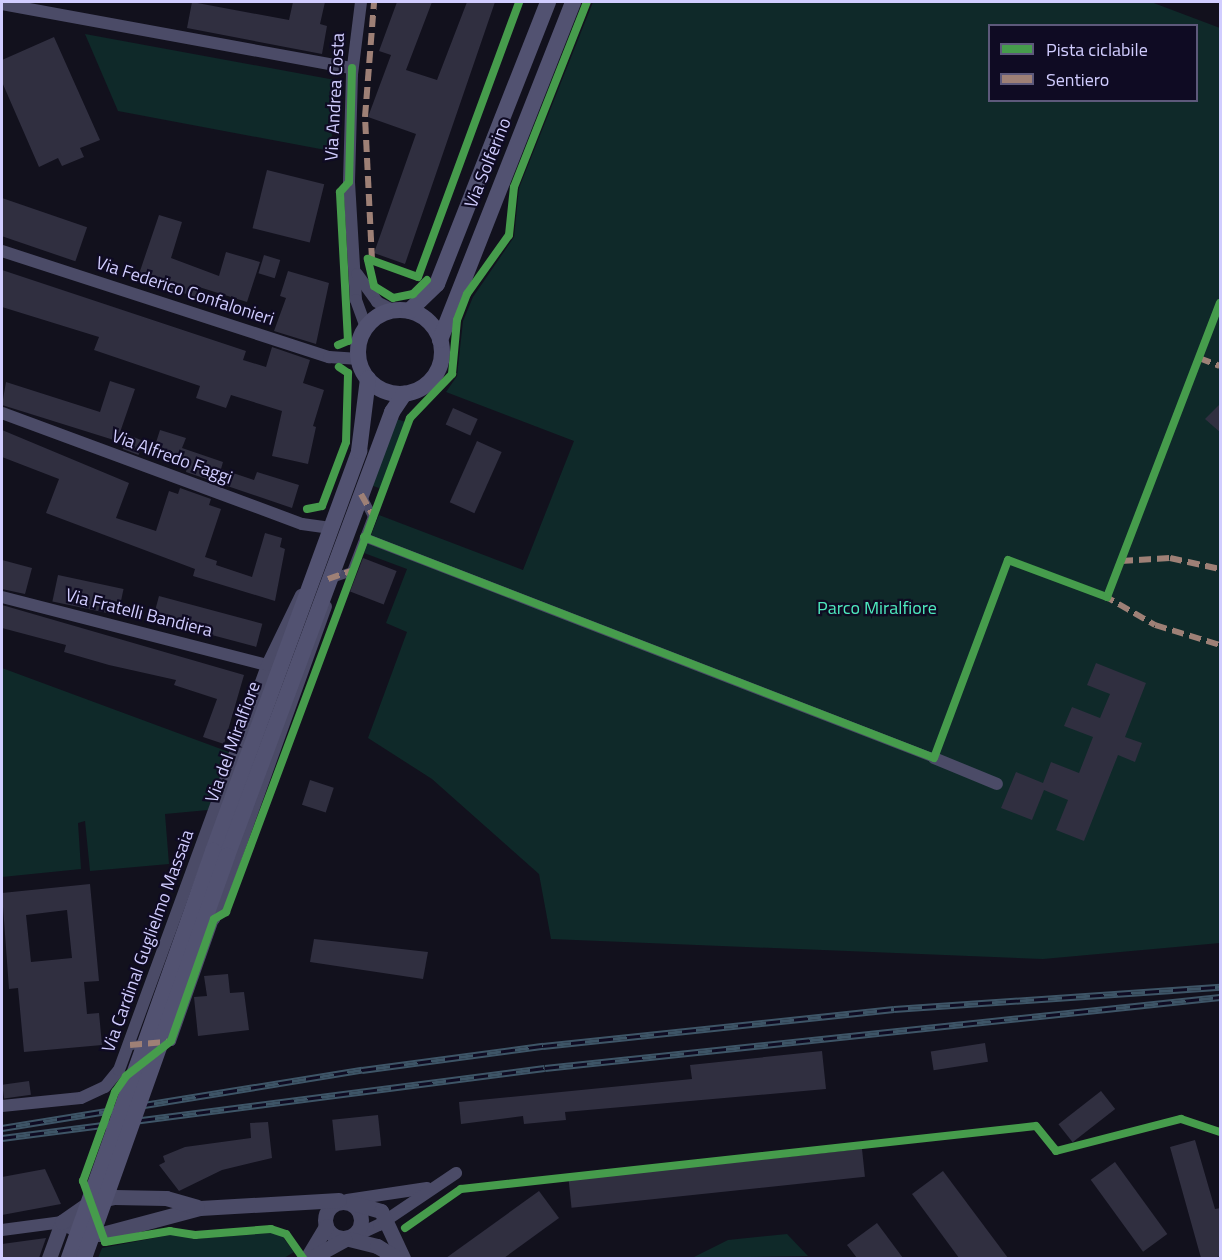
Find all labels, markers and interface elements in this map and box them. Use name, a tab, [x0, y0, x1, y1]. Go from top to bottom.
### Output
legend	[988, 24, 1198, 102]
street label: Via Andrea Costa	[321, 32, 349, 162]
text: Pista ciclabile	[1046, 36, 1148, 63]
text: Sentiero	[1046, 66, 1109, 93]
street label: Via Solferino	[460, 115, 516, 211]
street label: Via Federico Confalonieri	[93, 252, 277, 330]
street label: Via Alfredo Faggi	[109, 425, 235, 489]
street label: Via Fratelli Bandiera	[63, 584, 215, 642]
park label: Parco Miralfiore	[817, 597, 937, 619]
street label: Via del Miralfiore	[201, 679, 265, 805]
street label: Via Cardinal Guglielmo Massaia	[98, 827, 198, 1055]

